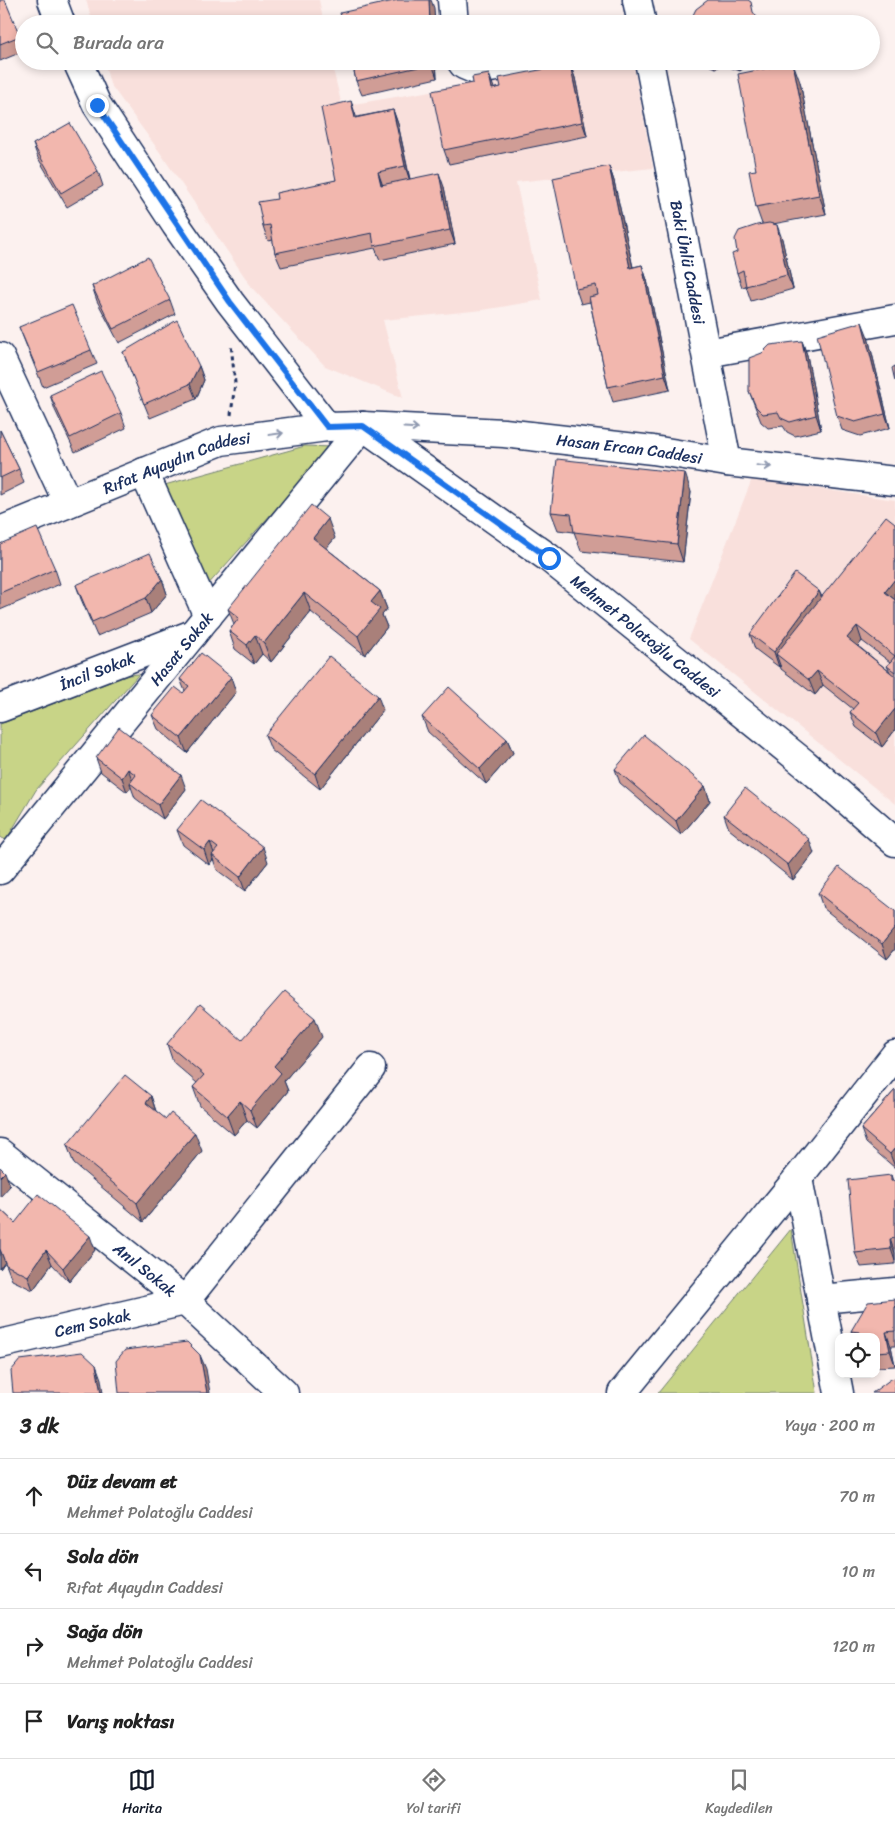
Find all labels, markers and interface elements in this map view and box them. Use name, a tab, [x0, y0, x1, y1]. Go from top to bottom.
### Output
search box	[15, 15, 880, 70]
text: Burada ara	[73, 26, 164, 59]
icon: search	[33, 29, 61, 57]
route end	[86, 94, 109, 117]
street label: Baki Ünlü Caddesi	[662, 198, 715, 327]
street label: Rıfat Ayaydın Caddesi	[98, 423, 253, 502]
one-way arrow	[403, 424, 419, 433]
street label: Hasan Ercan Caddesi	[555, 425, 705, 472]
one-way arrow	[268, 429, 284, 439]
one-way arrow	[756, 461, 772, 471]
route start	[538, 547, 561, 570]
street label: Mehmet Polatoğlu Caddesi	[564, 566, 727, 706]
street label: Hasat Sokak	[142, 605, 221, 692]
street label: İncil Sokak	[54, 643, 140, 699]
street label: Anıl Sokak	[106, 1234, 184, 1304]
street label: Cem Sokak	[51, 1300, 134, 1345]
map controls	[835, 1333, 880, 1378]
button: locate	[835, 1333, 880, 1378]
text: 3 dk	[20, 1407, 59, 1445]
text: Yaya · 200 m	[785, 1411, 875, 1440]
text: Düz devam et	[67, 1465, 178, 1498]
icon: ahead	[20, 1482, 48, 1510]
text: 70 m	[839, 1482, 875, 1511]
text: Mehmet Polatoğlu Caddesi	[67, 1498, 253, 1527]
text: Sola dön	[67, 1540, 138, 1573]
icon: left	[20, 1557, 48, 1585]
text: 10 m	[842, 1557, 875, 1586]
text: Rıfat Ayaydın Caddesi	[67, 1573, 223, 1602]
text: Sağa dön	[67, 1615, 142, 1648]
icon: right	[20, 1632, 48, 1660]
text: 120 m	[832, 1632, 875, 1661]
text: Mehmet Polatoğlu Caddesi	[67, 1648, 253, 1677]
text: Varış noktası	[67, 1705, 174, 1738]
icon: arrive	[20, 1707, 48, 1735]
tab: Harita	[122, 1766, 162, 1821]
tab: Yol tarifi	[407, 1766, 461, 1821]
tab: Kaydedilen	[705, 1766, 773, 1821]

